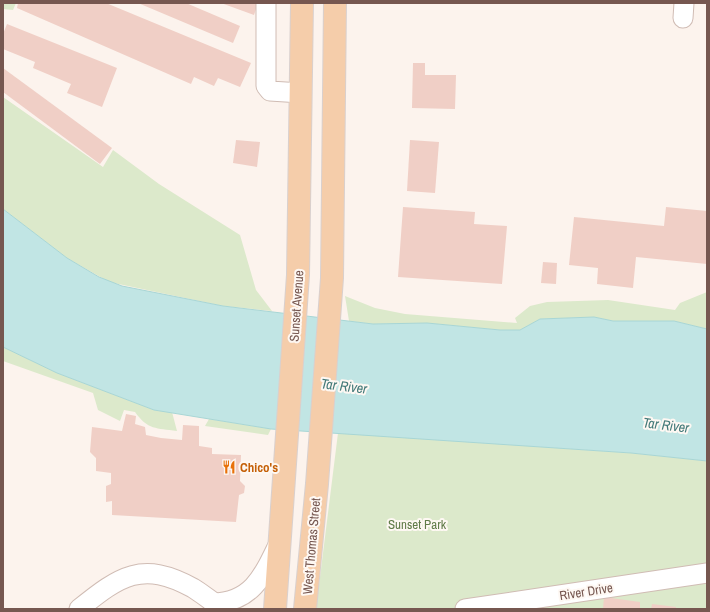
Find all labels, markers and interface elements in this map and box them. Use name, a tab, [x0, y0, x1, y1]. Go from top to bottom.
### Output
street label: Sunset Avenue	[286, 270, 307, 342]
water label: Tar River	[320, 374, 369, 398]
water label: Tar River	[642, 413, 691, 437]
restaurant icon: Chico's	[221, 459, 237, 475]
place label: Chico's	[240, 459, 278, 476]
street label: West Thomas Street	[299, 497, 324, 595]
park label: Sunset Park	[388, 516, 447, 533]
street label: River Drive	[558, 579, 614, 604]

